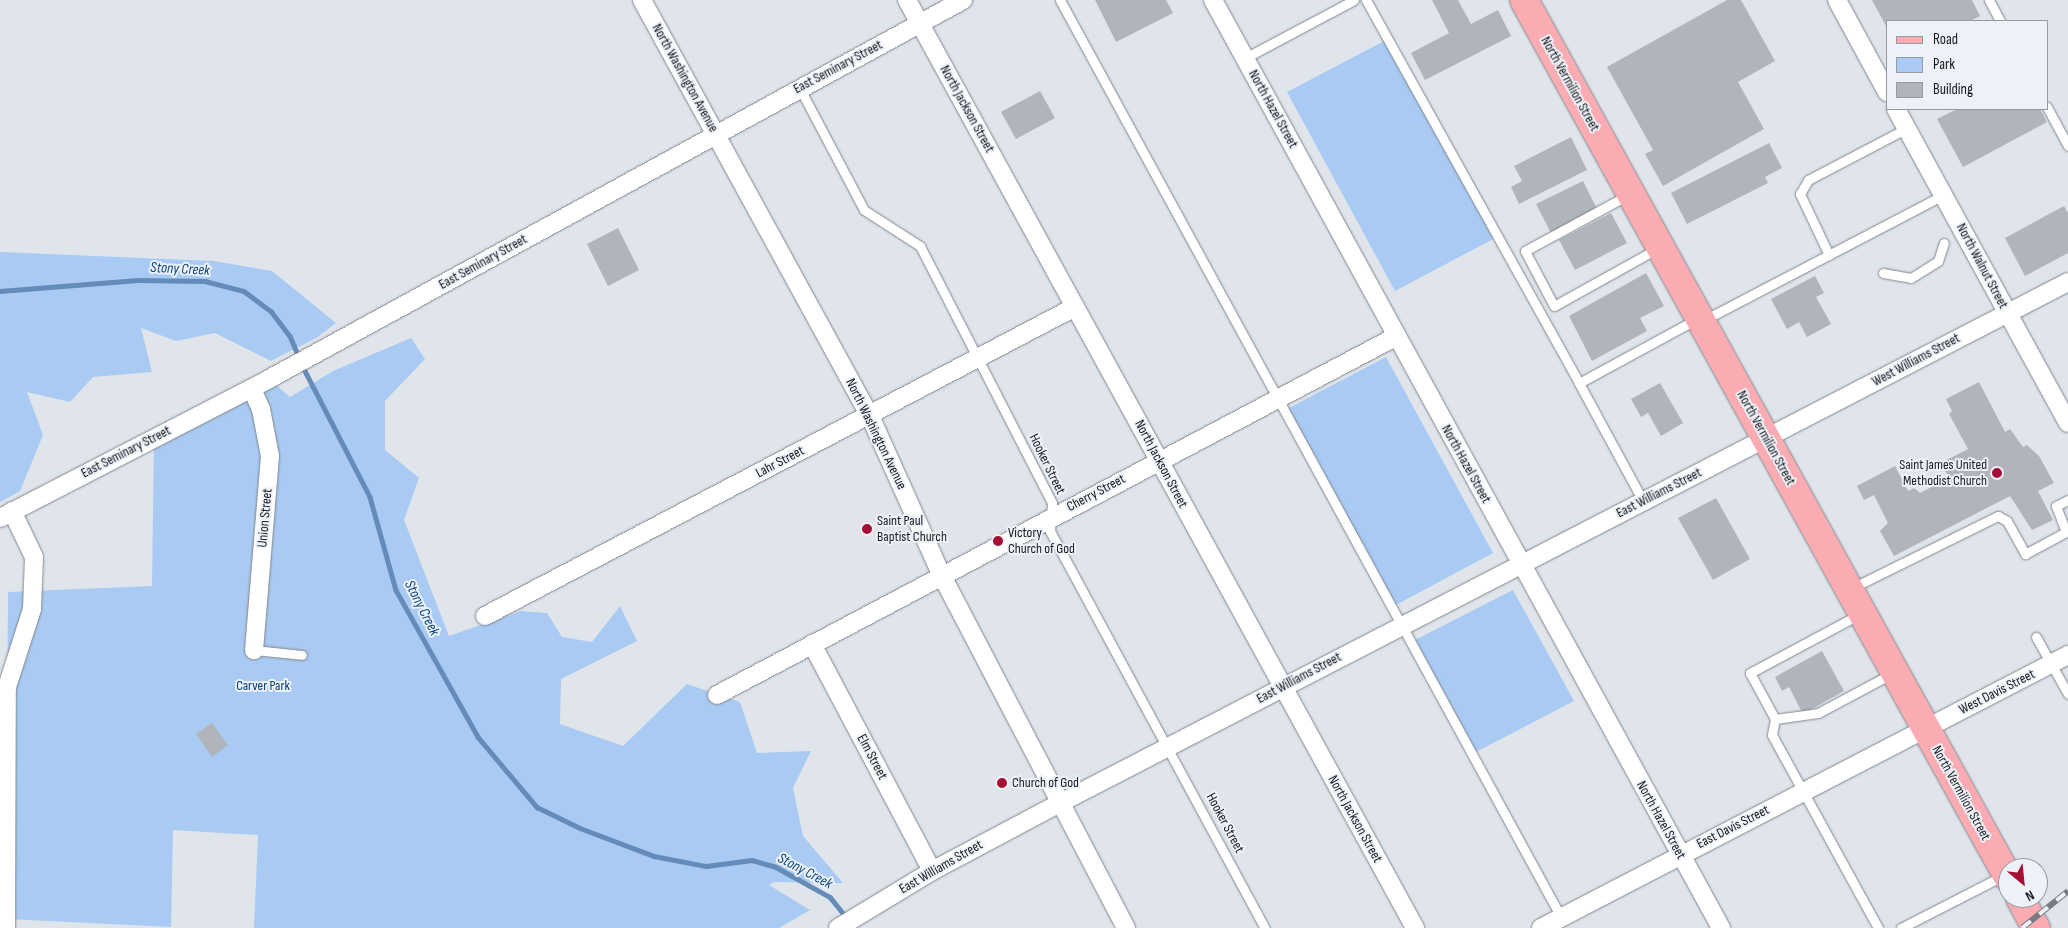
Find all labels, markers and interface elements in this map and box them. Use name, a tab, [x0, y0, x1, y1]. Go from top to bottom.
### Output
legend	[1886, 20, 2048, 110]
street label: North Washington Avenue	[648, 21, 722, 135]
text: Road	[1933, 30, 1958, 49]
street label: North Vermilion Street	[1537, 34, 1603, 134]
street label: East Seminary Street	[791, 36, 885, 98]
text: Park	[1933, 55, 1955, 74]
street label: North Jackson Street	[936, 62, 998, 156]
street label: North Hazel Street	[1245, 67, 1301, 151]
text: Building	[1933, 80, 1973, 99]
street label: North Walnut Street	[1952, 220, 2012, 312]
street label: East Seminary Street	[436, 231, 530, 293]
water label: Stony Creek	[150, 258, 210, 280]
street label: West Williams Street	[1869, 330, 1963, 390]
street label: North Washington Avenue	[842, 376, 910, 492]
street label: North Vermilion Street	[1733, 388, 1799, 488]
street label: North Jackson Street	[1131, 417, 1191, 511]
street label: East Seminary Street	[78, 422, 174, 482]
street label: North Hazel Street	[1438, 422, 1494, 506]
street label: Hooker Street	[1025, 431, 1069, 497]
street label: Lahr Street	[753, 442, 807, 482]
place label: Saint James United Methodist Church	[1899, 457, 1987, 490]
street label: East Williams Street	[1614, 464, 1704, 522]
marker: Saint James United Methodist Church	[1991, 467, 2003, 479]
street label: Cherry Street	[1064, 471, 1128, 515]
street label: Union Street	[254, 488, 276, 548]
place label: Saint Paul Baptist Church	[877, 513, 947, 546]
marker: Saint Paul Baptist Church	[861, 523, 873, 535]
place label: Victory Church of God	[1008, 525, 1075, 558]
marker: Victory Church of God	[992, 535, 1004, 547]
water label: Stony Creek	[400, 577, 444, 639]
street label: East Williams Street	[1254, 649, 1344, 707]
street label: West Davis Street	[1956, 666, 2038, 718]
park label: Carver Park	[236, 678, 290, 694]
street label: Elm Street	[853, 731, 891, 783]
street label: North Vermilion Street	[1928, 743, 1994, 843]
street label: North Jackson Street	[1324, 772, 1386, 866]
place label: Church of God	[1012, 775, 1079, 791]
marker: Church of God	[996, 777, 1008, 789]
street label: North Hazel Street	[1633, 778, 1689, 862]
street label: Hooker Street	[1202, 790, 1248, 856]
street label: East Davis Street	[1694, 801, 1772, 853]
street label: East Williams Street	[896, 836, 986, 898]
water label: Stony Creek	[775, 849, 835, 893]
north arrow	[1998, 858, 2048, 908]
text: N	[2023, 887, 2037, 905]

